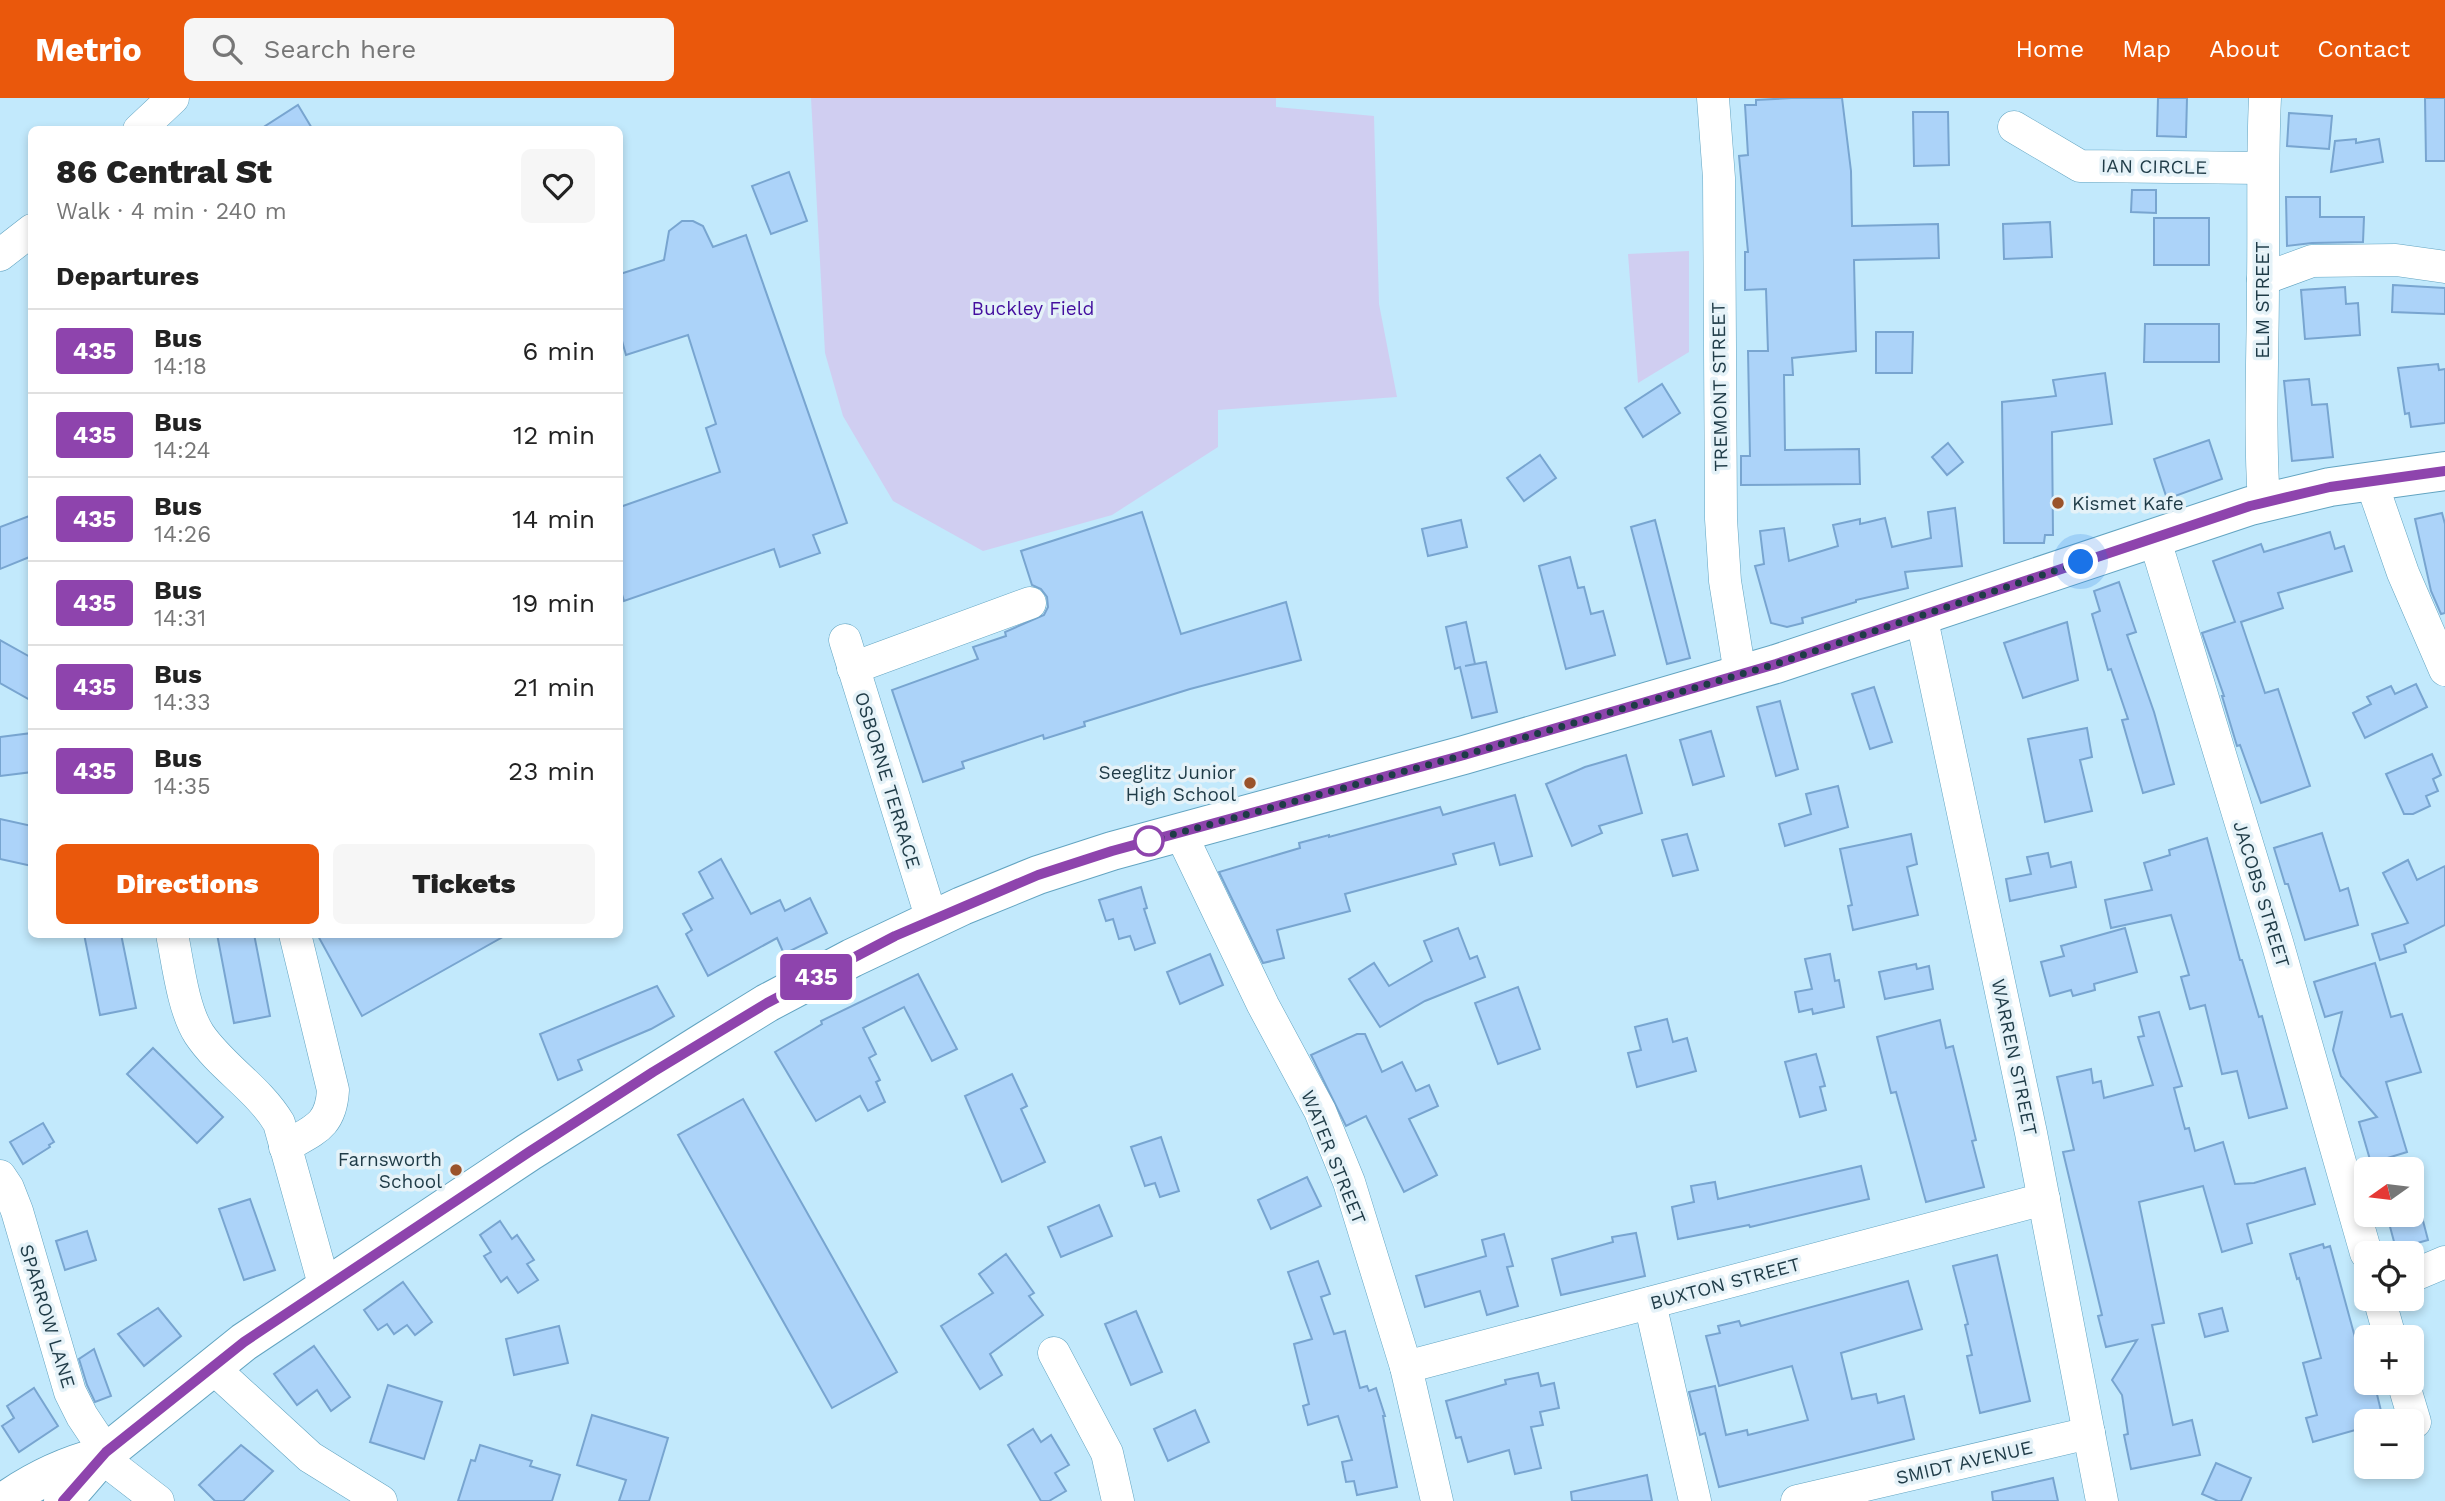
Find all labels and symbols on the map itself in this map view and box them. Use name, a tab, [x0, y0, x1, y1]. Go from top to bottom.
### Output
street label: IAN CIRCLE	[2101, 154, 2207, 179]
street label: ELM STREET	[2251, 241, 2274, 359]
park label: Buckley Field	[971, 297, 1095, 320]
street label: TREMONT STREET	[1707, 302, 1732, 472]
place label: Kismet Kafe	[2072, 492, 2184, 515]
marker: Kismet Kafe	[2050, 495, 2066, 511]
your location	[2063, 544, 2098, 579]
street label: OSBORNE TERRACE	[850, 689, 925, 871]
place label: Seeglitz Junior High School	[1099, 761, 1236, 806]
marker: Seeglitz Junior High School	[1242, 775, 1258, 791]
street label: JACOBS STREET	[2228, 818, 2295, 970]
unlabelled marker	[1134, 826, 1164, 856]
line badge: 435	[776, 954, 856, 1000]
street label: WARREN STREET	[1987, 977, 2042, 1137]
street label: WATER STREET	[1296, 1087, 1371, 1228]
place label: Farnsworth School	[338, 1148, 442, 1193]
north arrow	[2354, 1157, 2424, 1227]
marker: Farnsworth School	[448, 1162, 464, 1178]
street label: SPARROW LANE	[15, 1242, 80, 1391]
street label: BUXTON STREET	[1648, 1252, 1803, 1315]
street label: SMIDT AVENUE	[1894, 1436, 2035, 1489]

